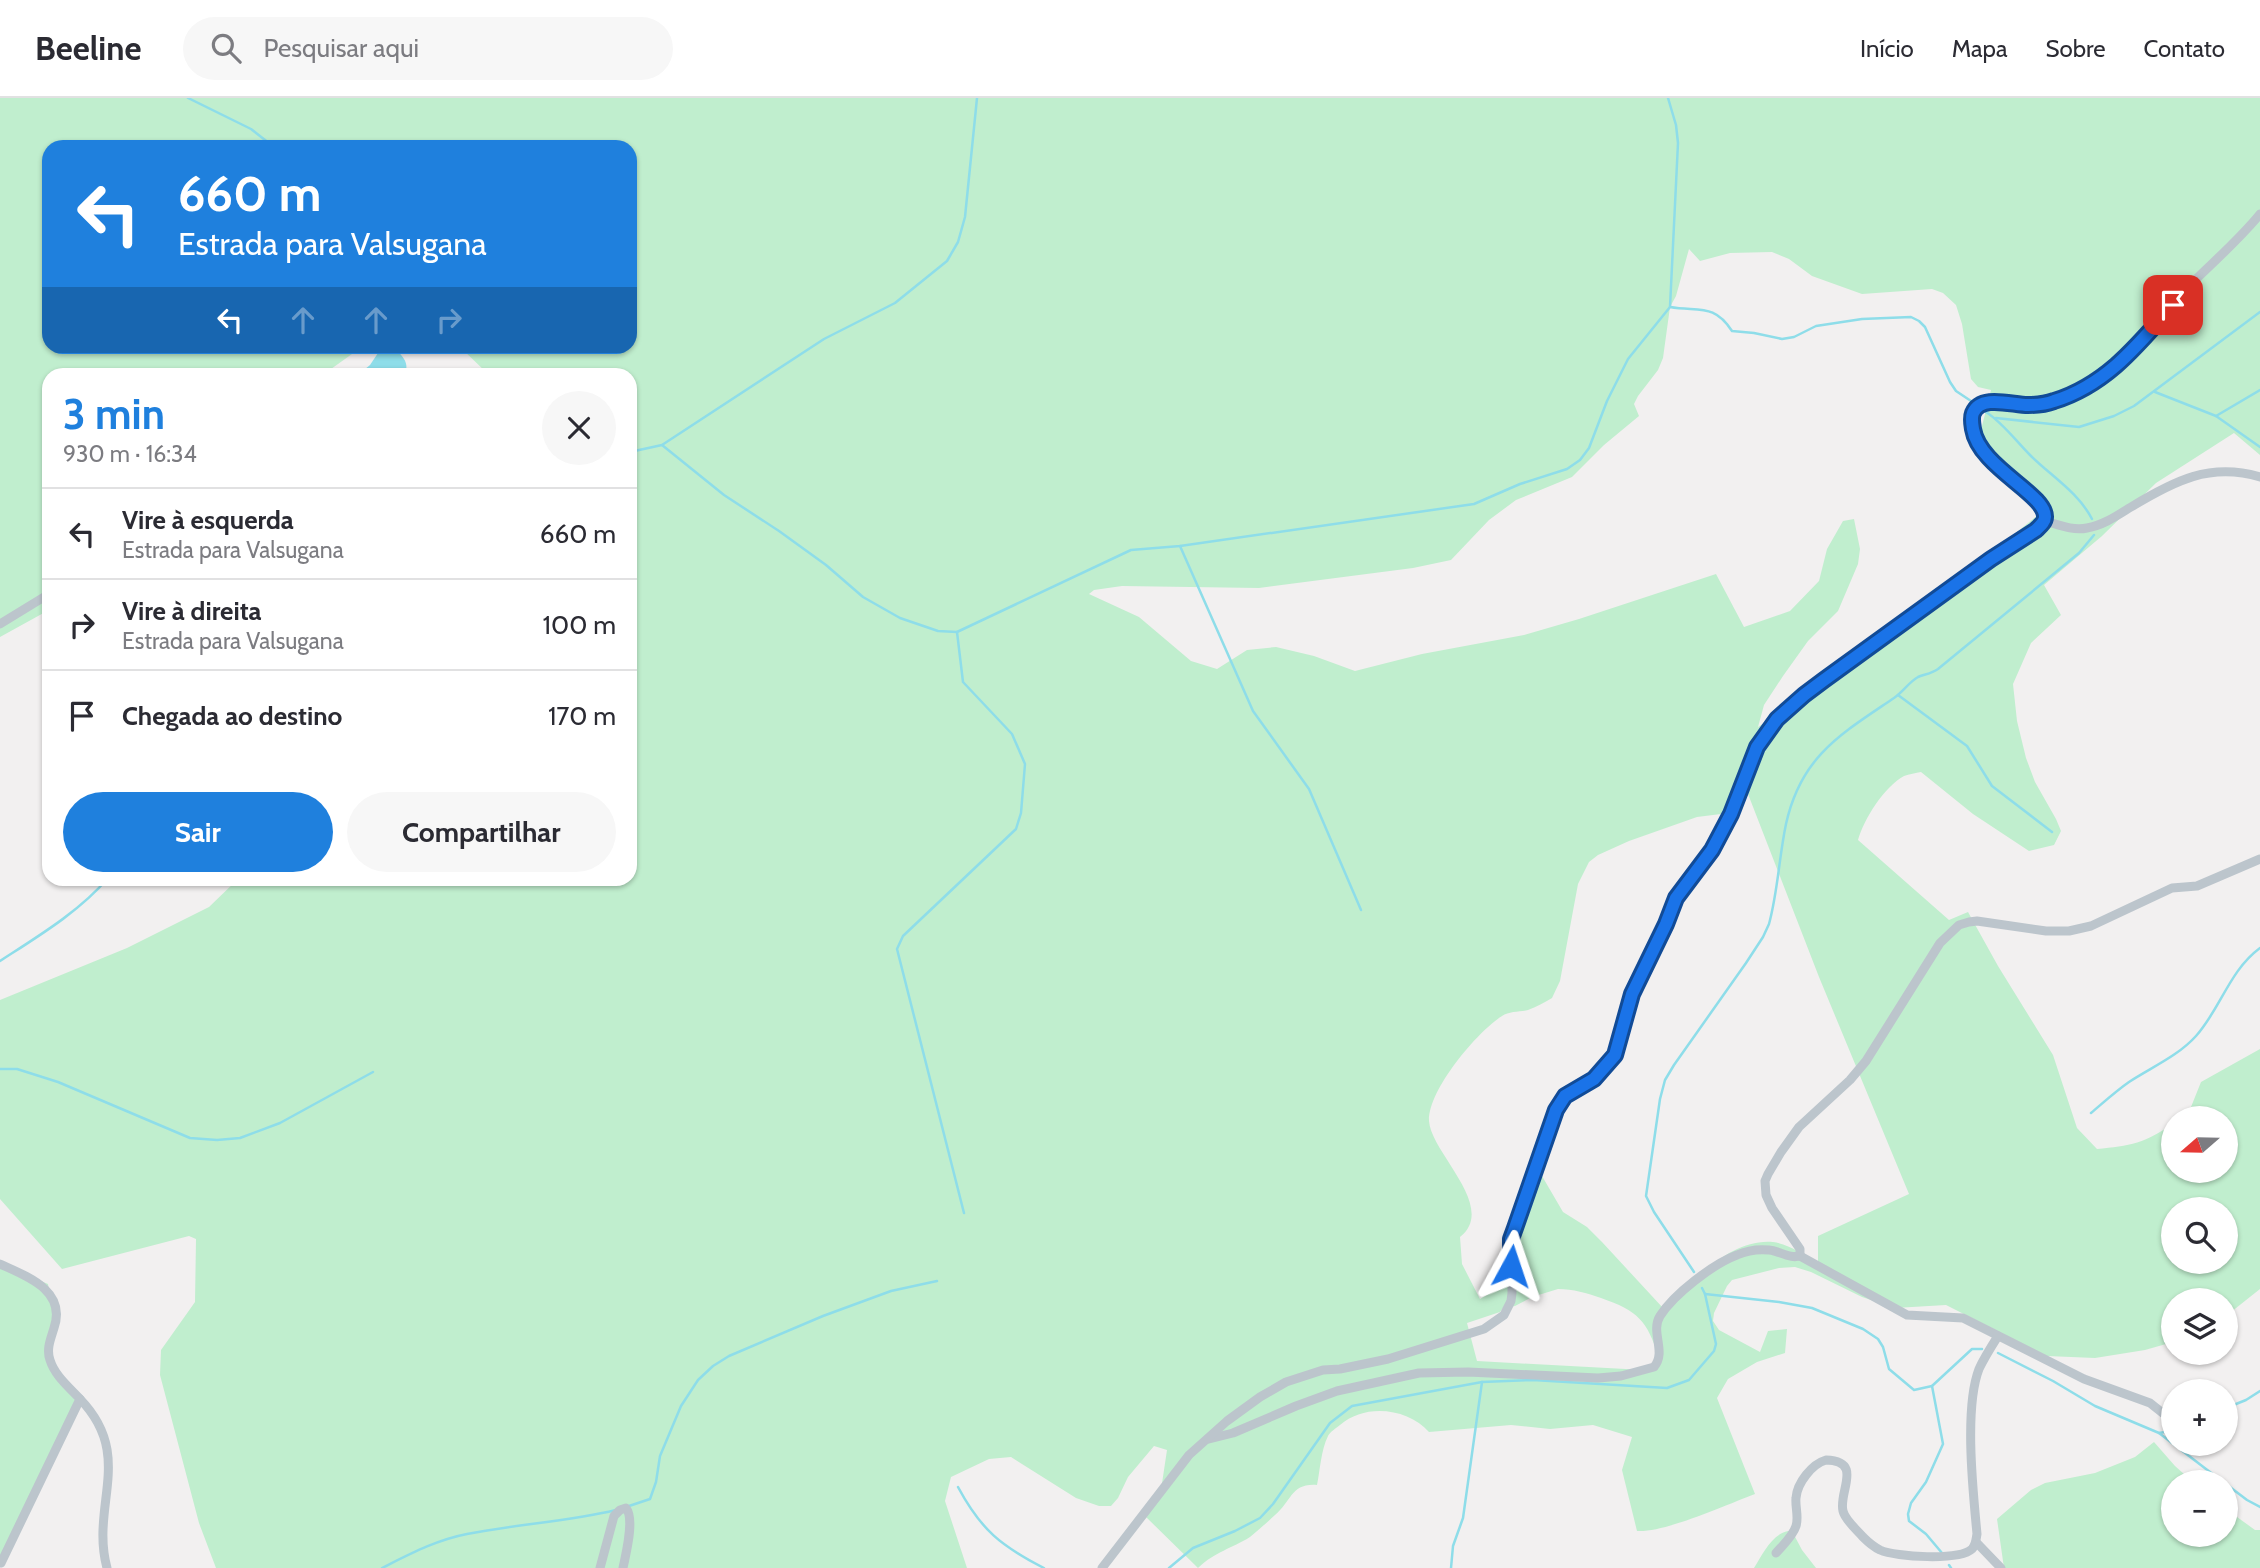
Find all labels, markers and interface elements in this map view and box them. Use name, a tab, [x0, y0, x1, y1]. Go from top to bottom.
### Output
search box	[183, 17, 673, 80]
text: Beeline	[35, 28, 141, 68]
icon: search	[207, 29, 245, 67]
text: Pesquisar aqui	[263, 32, 419, 64]
text: Início	[1860, 34, 1914, 63]
text: Mapa	[1952, 34, 2007, 63]
text: Sobre	[2045, 34, 2106, 63]
text: Contato	[2144, 34, 2225, 63]
text: 660 m	[178, 164, 321, 223]
icon: left	[63, 168, 154, 259]
text: Estrada para Valsugana	[178, 224, 487, 263]
pin	[2143, 275, 2203, 335]
icon: arrive	[2154, 286, 2192, 324]
icon: left	[211, 301, 249, 339]
icon: ahead	[284, 301, 322, 339]
icon: ahead	[357, 301, 395, 339]
icon: right	[430, 301, 468, 339]
text: 3 min	[63, 388, 165, 440]
button: close	[542, 391, 616, 465]
text: 930 m · 16:34	[63, 440, 197, 468]
text: Vire à esquerda	[122, 504, 294, 536]
icon: left	[63, 515, 101, 553]
text: 660 m	[540, 518, 616, 550]
text: Estrada para Valsugana	[122, 536, 344, 564]
text: Vire à direita	[122, 595, 262, 627]
icon: right	[63, 606, 101, 644]
text: 100 m	[543, 609, 616, 641]
text: Estrada para Valsugana	[122, 627, 344, 655]
icon: arrive	[63, 697, 101, 735]
text: Chegada ao destino	[122, 700, 342, 732]
text: 170 m	[548, 700, 616, 732]
button: Sair	[63, 792, 333, 872]
button: Compartilhar	[347, 792, 616, 872]
north arrow	[2161, 1106, 2238, 1183]
map controls	[2161, 1106, 2238, 1547]
button: search	[2161, 1197, 2238, 1274]
position arrow	[1474, 1229, 1548, 1303]
button: layers	[2161, 1288, 2238, 1365]
button: +	[2161, 1379, 2238, 1456]
button: −	[2161, 1470, 2238, 1547]

